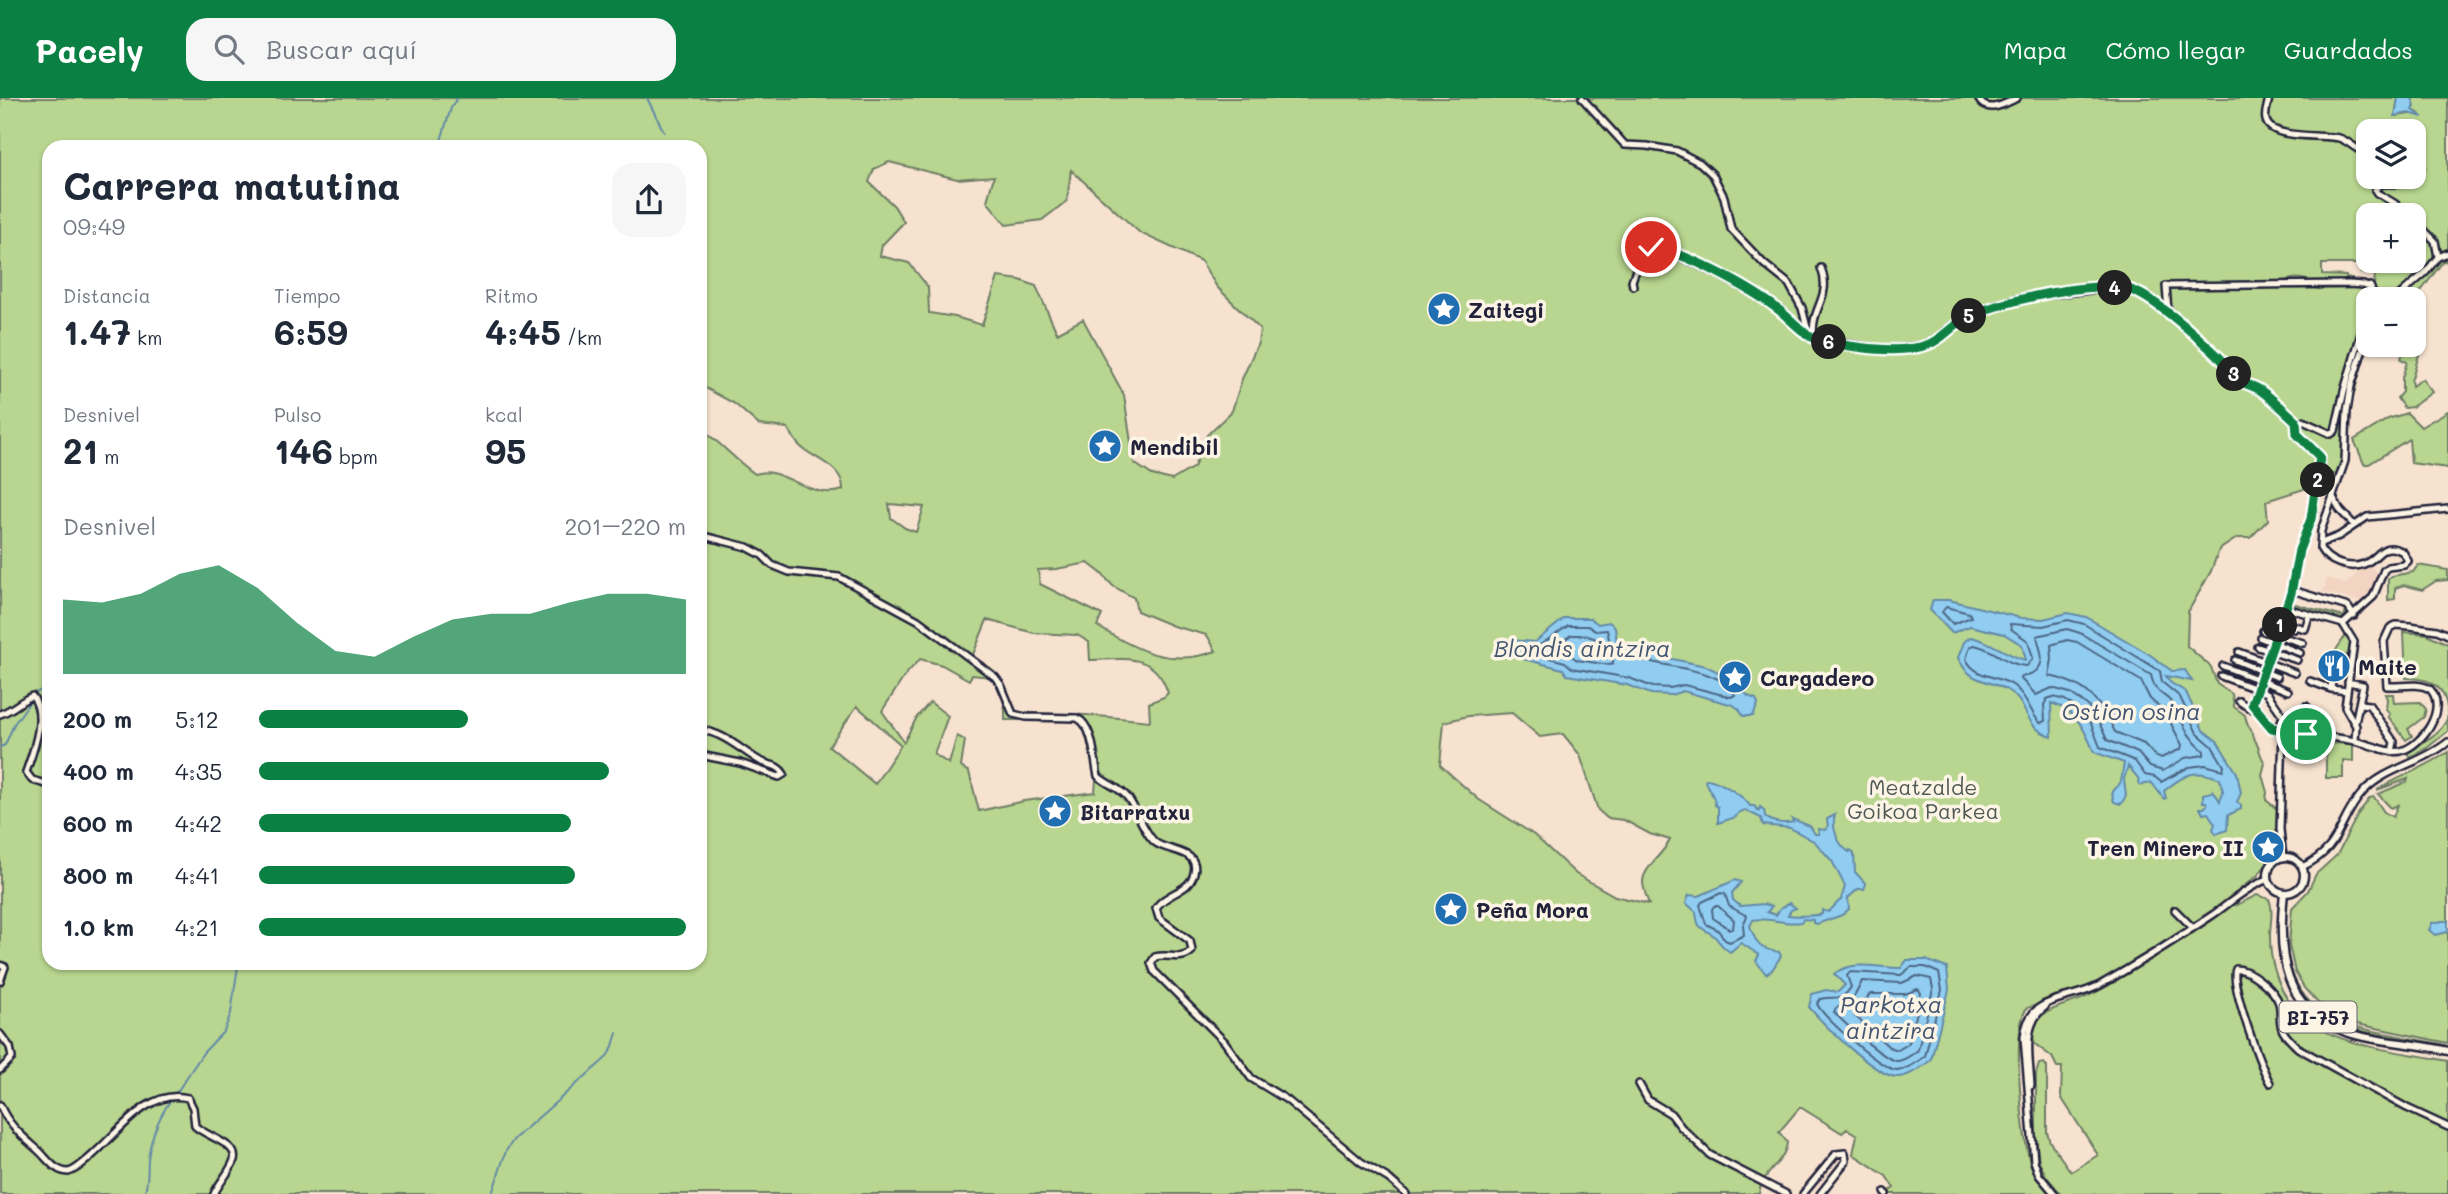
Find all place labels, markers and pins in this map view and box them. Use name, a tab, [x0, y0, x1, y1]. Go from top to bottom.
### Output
pin	[1621, 217, 1681, 277]
pin: 4	[2098, 270, 2132, 306]
place icon: Zaitegi	[1425, 290, 1463, 328]
place label: Zaitegi	[1468, 296, 1544, 323]
pin: 5	[1952, 298, 1986, 333]
pin: 6	[1812, 324, 1846, 360]
pin: 3	[2216, 356, 2252, 392]
place icon: Mendibil	[1086, 427, 1124, 465]
place label: Mendibil	[1130, 433, 1218, 460]
pin: 2	[2300, 462, 2336, 498]
pin: 1	[2262, 608, 2298, 642]
restaurant icon: Maite	[2315, 647, 2353, 685]
place label: Maite	[2358, 653, 2417, 680]
place icon: Cargadero	[1716, 658, 1754, 696]
place label: Cargadero	[1760, 664, 1875, 691]
pin	[2276, 704, 2336, 764]
place icon: Bitarratxu	[1036, 792, 1074, 830]
place label: Bitarratxu	[1080, 798, 1191, 825]
place icon: Tren Minero II	[2249, 828, 2287, 866]
place label: Tren Minero II	[2087, 834, 2244, 861]
place icon: Peña Mora	[1432, 890, 1470, 928]
place label: Peña Mora	[1476, 896, 1589, 923]

